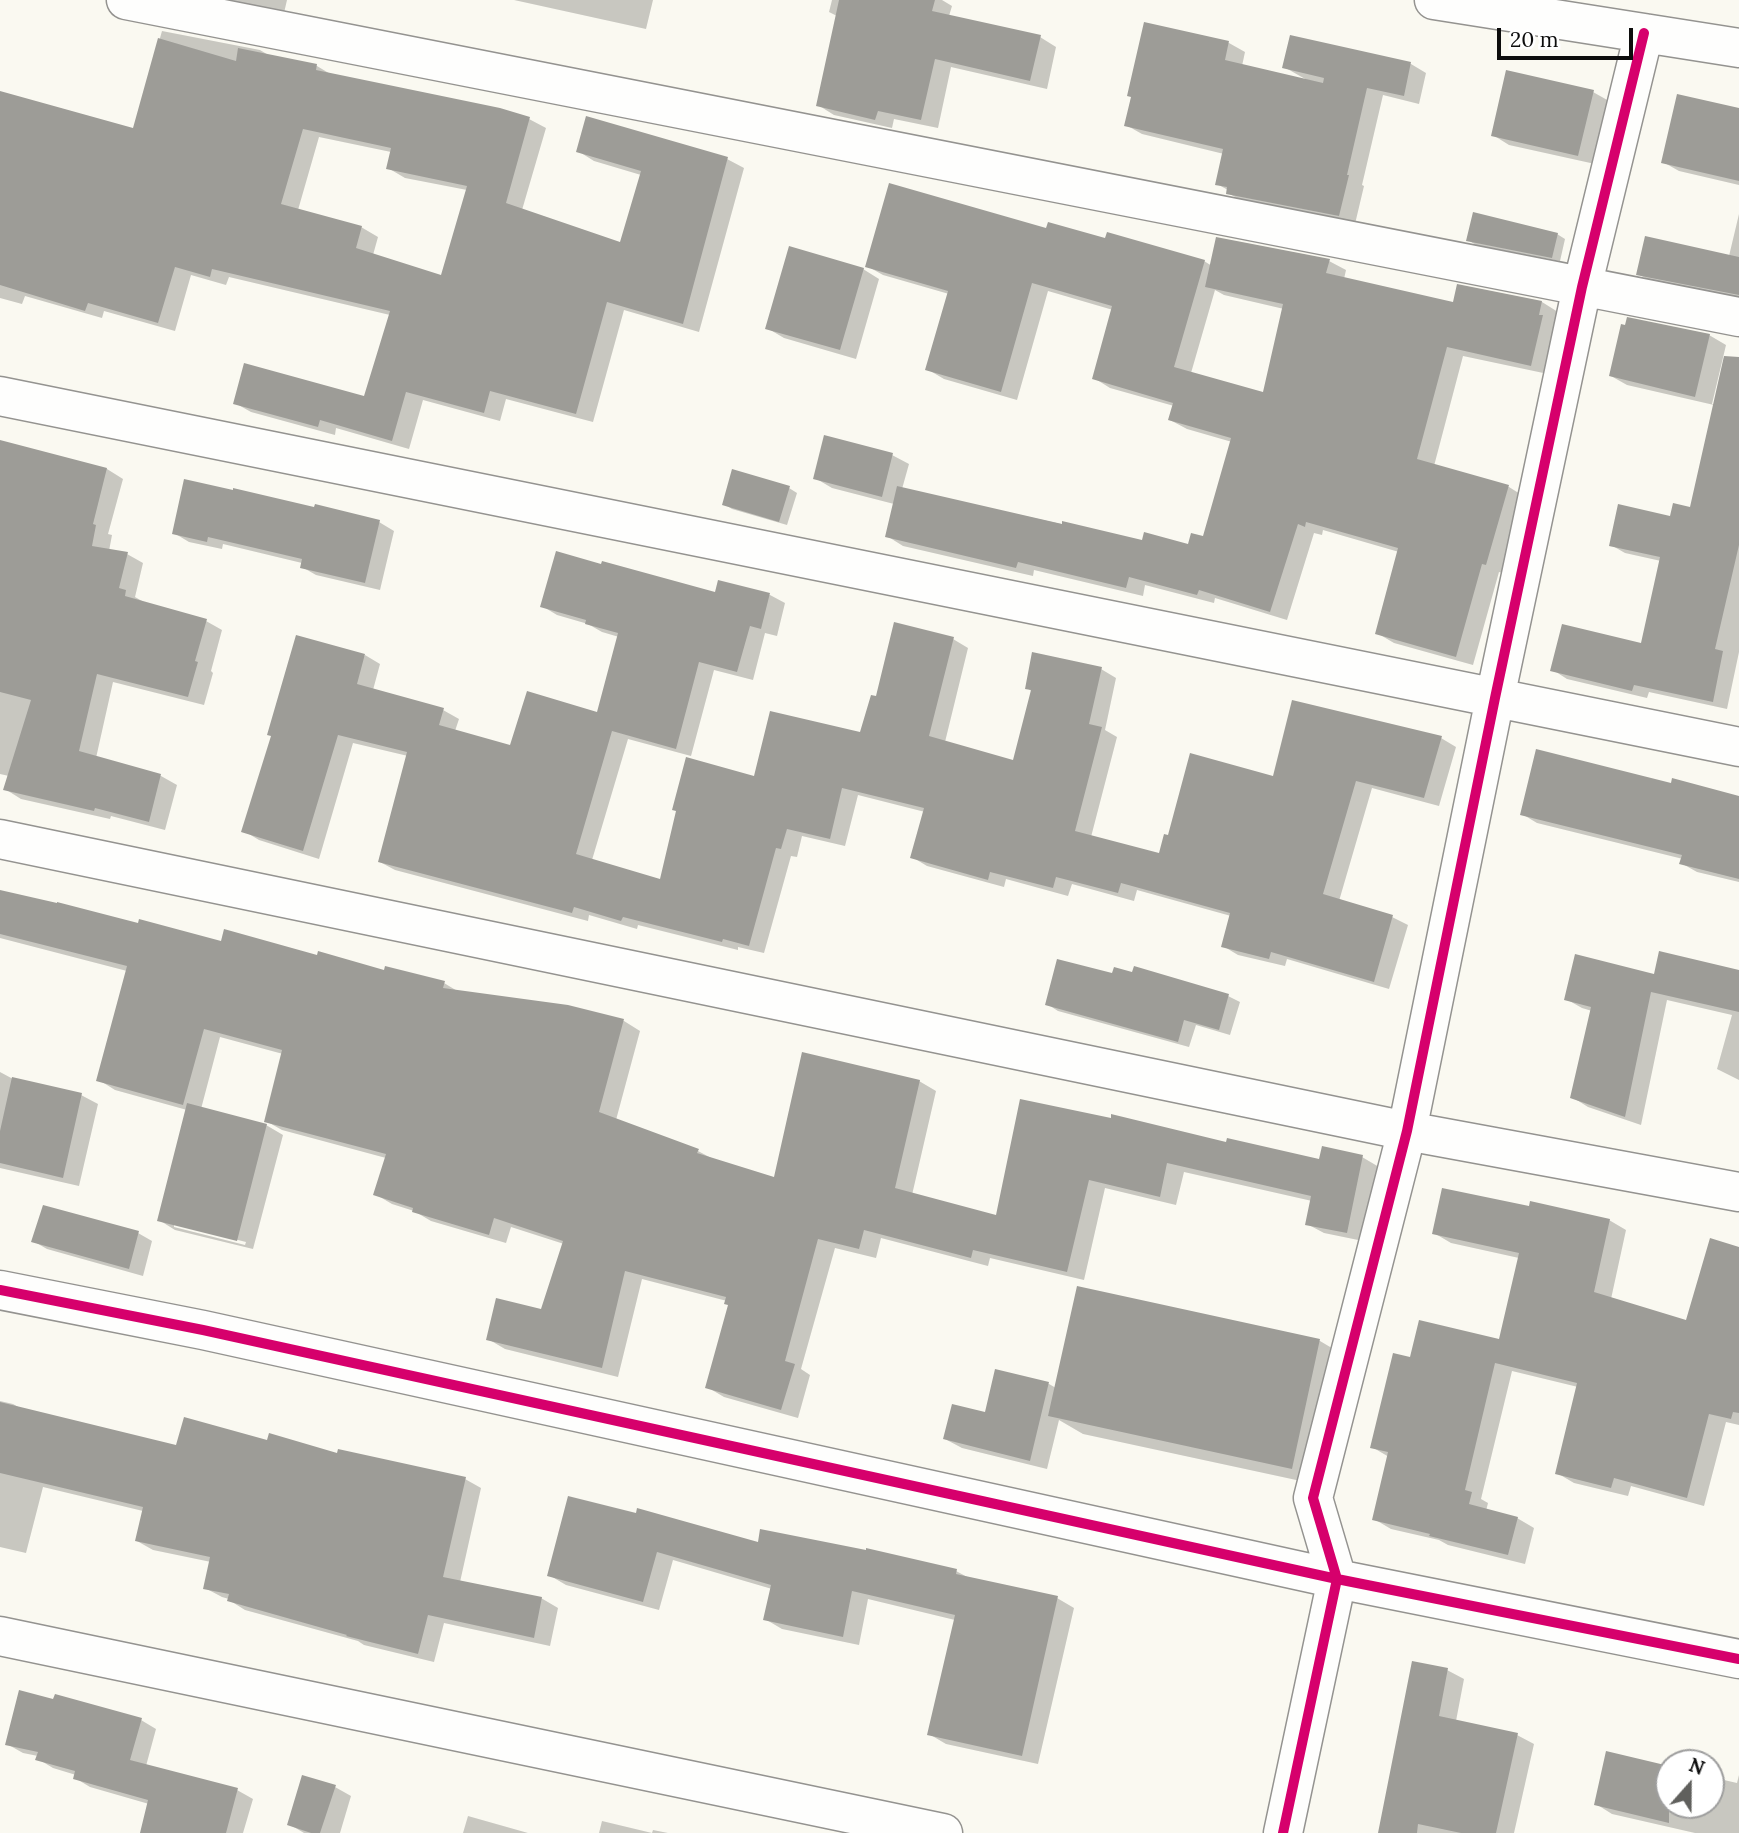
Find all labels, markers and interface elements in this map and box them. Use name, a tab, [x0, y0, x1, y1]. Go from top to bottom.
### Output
scale bar	[1501, 14, 1638, 58]
text: 20 m	[1510, 26, 1559, 53]
north arrow	[1655, 1749, 1725, 1819]
text: N	[1686, 1752, 1708, 1780]

